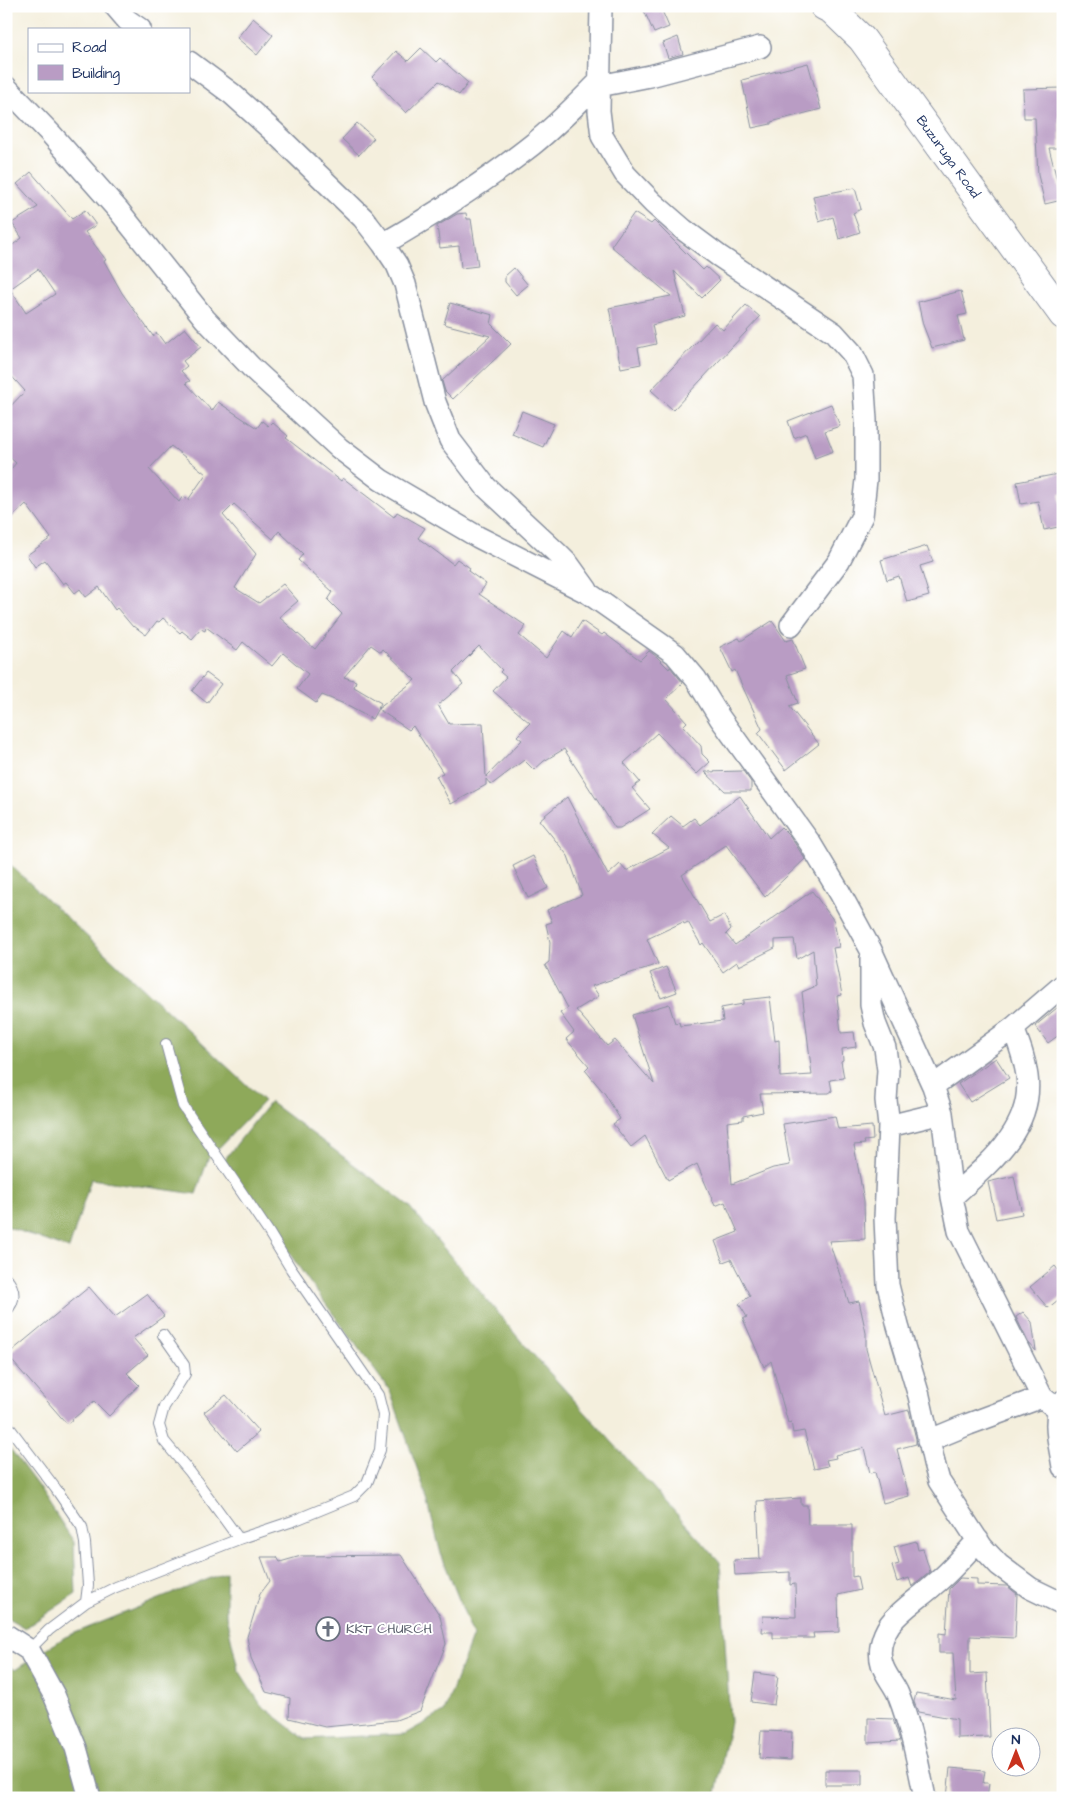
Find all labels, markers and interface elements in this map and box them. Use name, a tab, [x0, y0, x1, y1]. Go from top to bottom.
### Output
legend	[28, 28, 190, 92]
text: Road	[72, 37, 107, 58]
text: Building	[72, 63, 120, 85]
street label: Buzuruga Road	[911, 111, 985, 203]
church icon: KKT CHURCH	[315, 1616, 341, 1642]
place label: KKT CHURCH	[346, 1619, 432, 1639]
north arrow	[992, 1726, 1042, 1776]
text: N	[1012, 1730, 1021, 1750]

